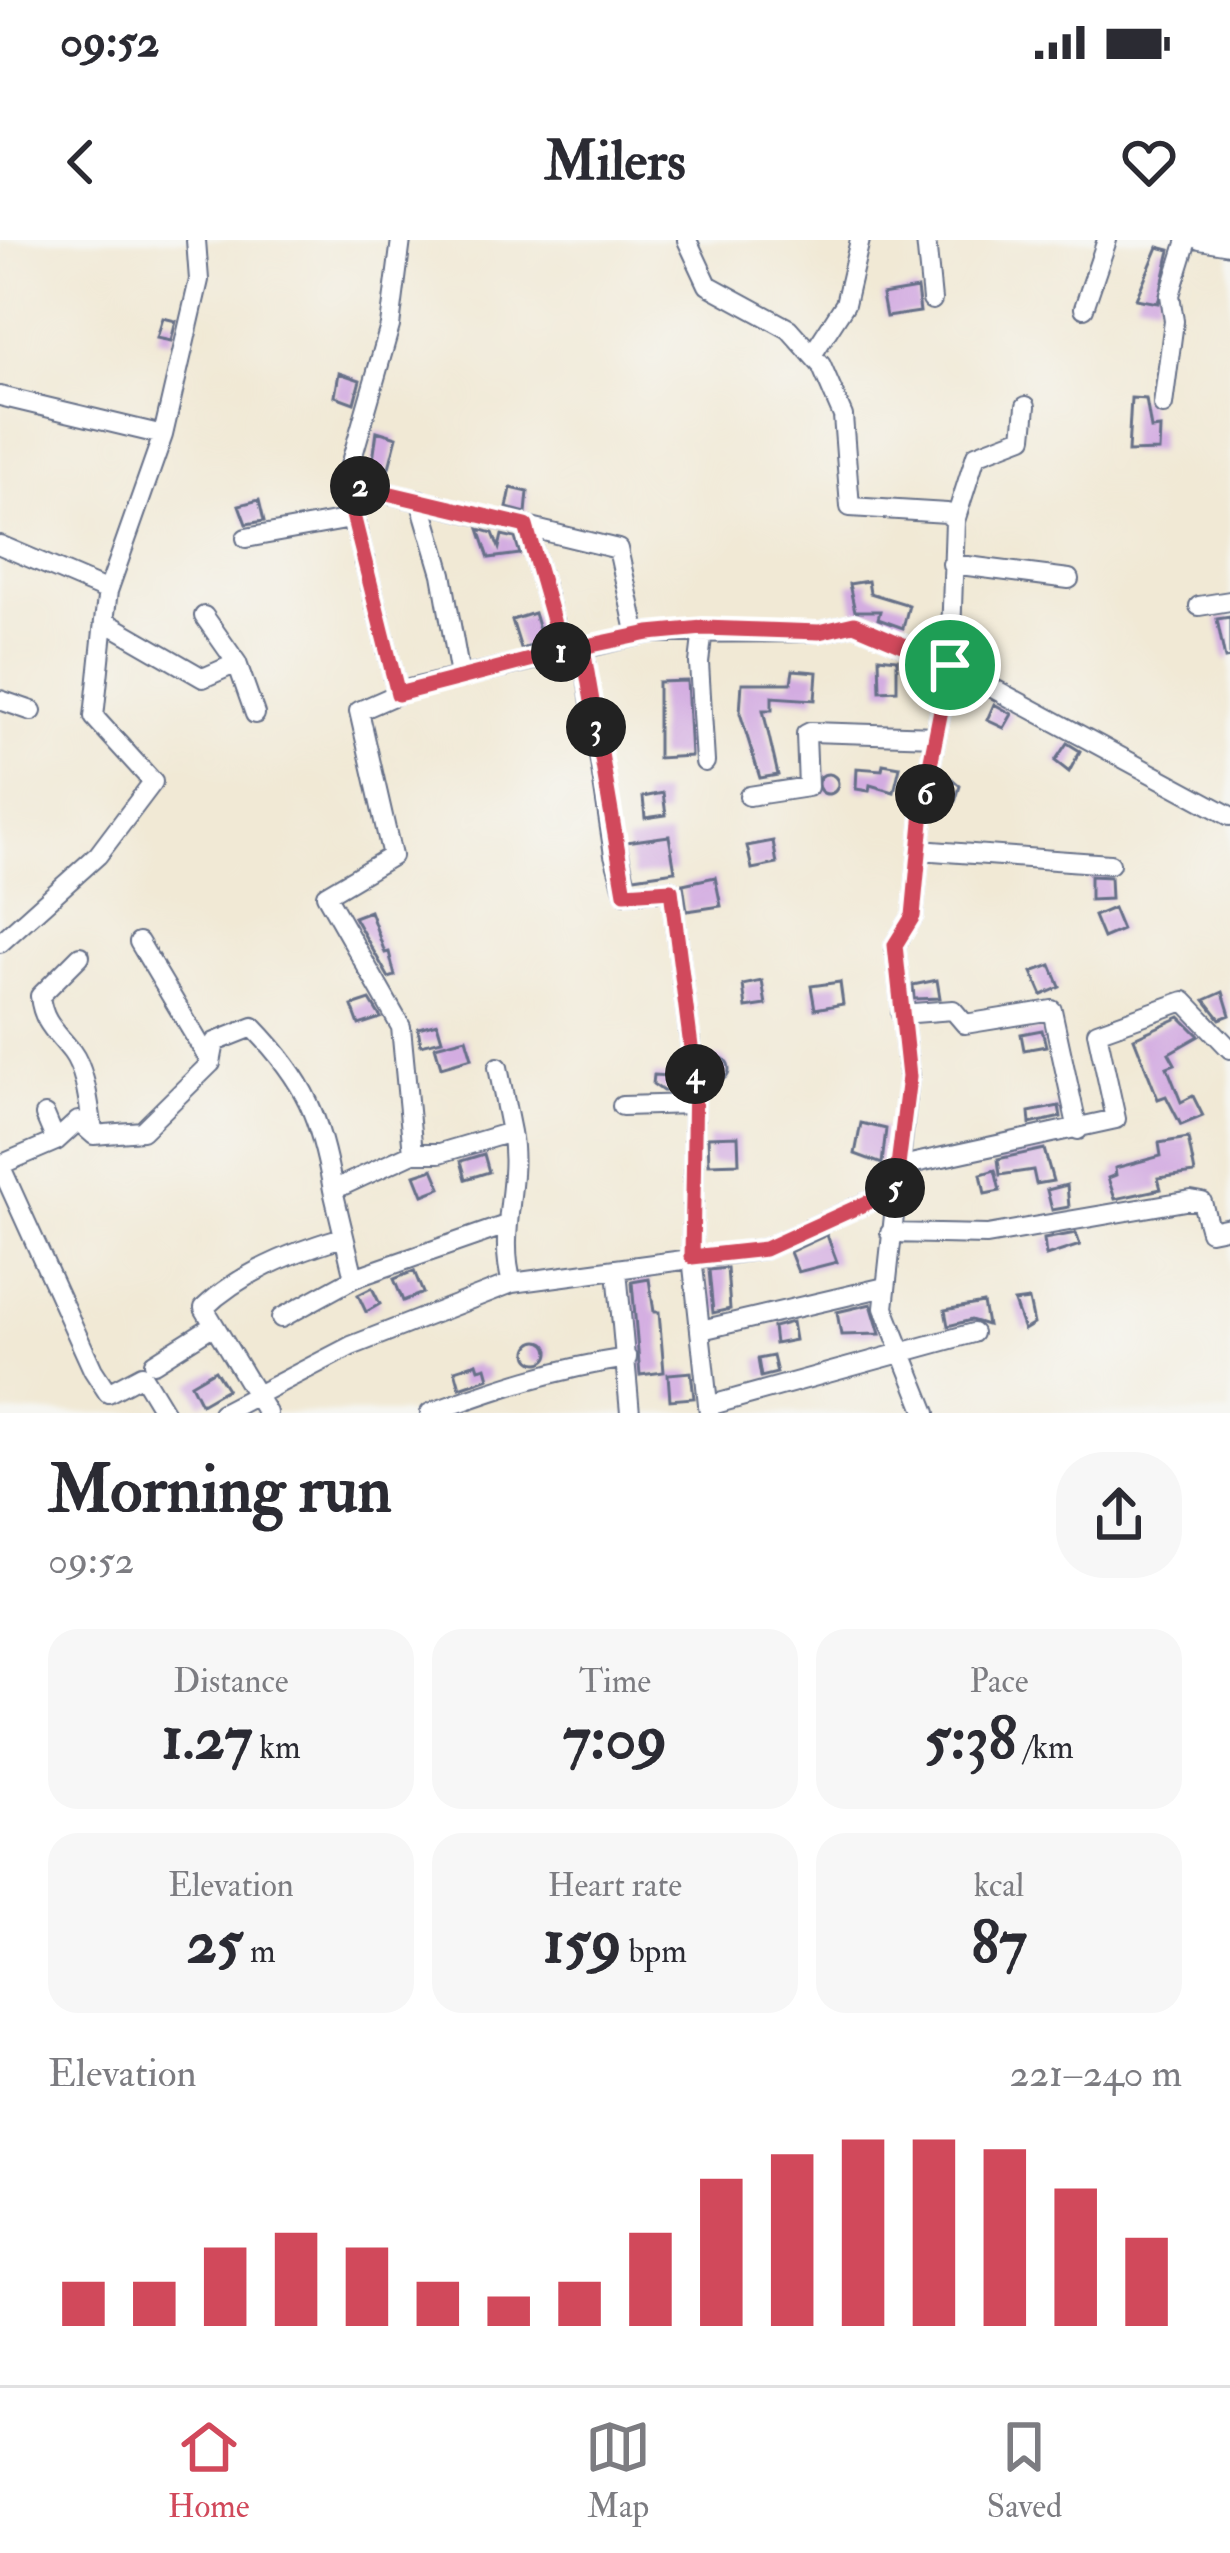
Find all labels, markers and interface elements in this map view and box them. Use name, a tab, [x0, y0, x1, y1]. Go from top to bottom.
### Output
text: 09:52	[60, 14, 160, 70]
text: Milers	[544, 128, 686, 196]
icon: back	[48, 129, 114, 195]
icon: heart	[1116, 129, 1182, 195]
pin: 2	[330, 456, 390, 516]
text: 2	[352, 465, 368, 506]
pin	[899, 614, 1001, 716]
pin: 1	[531, 622, 591, 682]
text: 1	[555, 631, 567, 672]
icon: arrive	[917, 632, 983, 698]
pin: 3	[566, 697, 626, 757]
text: 3	[590, 706, 602, 747]
pin: 6	[895, 764, 955, 824]
text: 6	[917, 773, 933, 814]
pin: 4	[665, 1044, 725, 1104]
text: 4	[686, 1053, 704, 1094]
pin: 5	[865, 1158, 925, 1218]
text: 5	[888, 1167, 902, 1208]
text: Morning run	[48, 1449, 392, 1532]
button: share	[1056, 1452, 1182, 1578]
text: 09:52	[48, 1536, 134, 1585]
text: Distance	[173, 1661, 289, 1702]
text: Time	[579, 1661, 651, 1702]
text: Pace	[969, 1661, 1029, 1702]
text: 1.27	[161, 1702, 252, 1777]
text: 7:09	[563, 1702, 667, 1777]
text: 5:38	[924, 1702, 1017, 1777]
text: km	[252, 1727, 301, 1768]
text: /km	[1017, 1727, 1074, 1768]
text: Elevation	[168, 1865, 294, 1906]
text: Heart rate	[548, 1865, 682, 1906]
text: kcal	[974, 1865, 1024, 1906]
text: 25	[186, 1906, 243, 1981]
text: 159	[543, 1906, 621, 1981]
text: 87	[971, 1906, 1027, 1981]
text: m	[243, 1931, 276, 1972]
text: bpm	[621, 1931, 687, 1972]
text: Elevation	[48, 2049, 197, 2098]
text: 221–240 m	[1010, 2049, 1182, 2098]
tab: Home	[168, 2414, 250, 2527]
tab: Map	[585, 2414, 651, 2527]
tab: Saved	[987, 2414, 1062, 2527]

